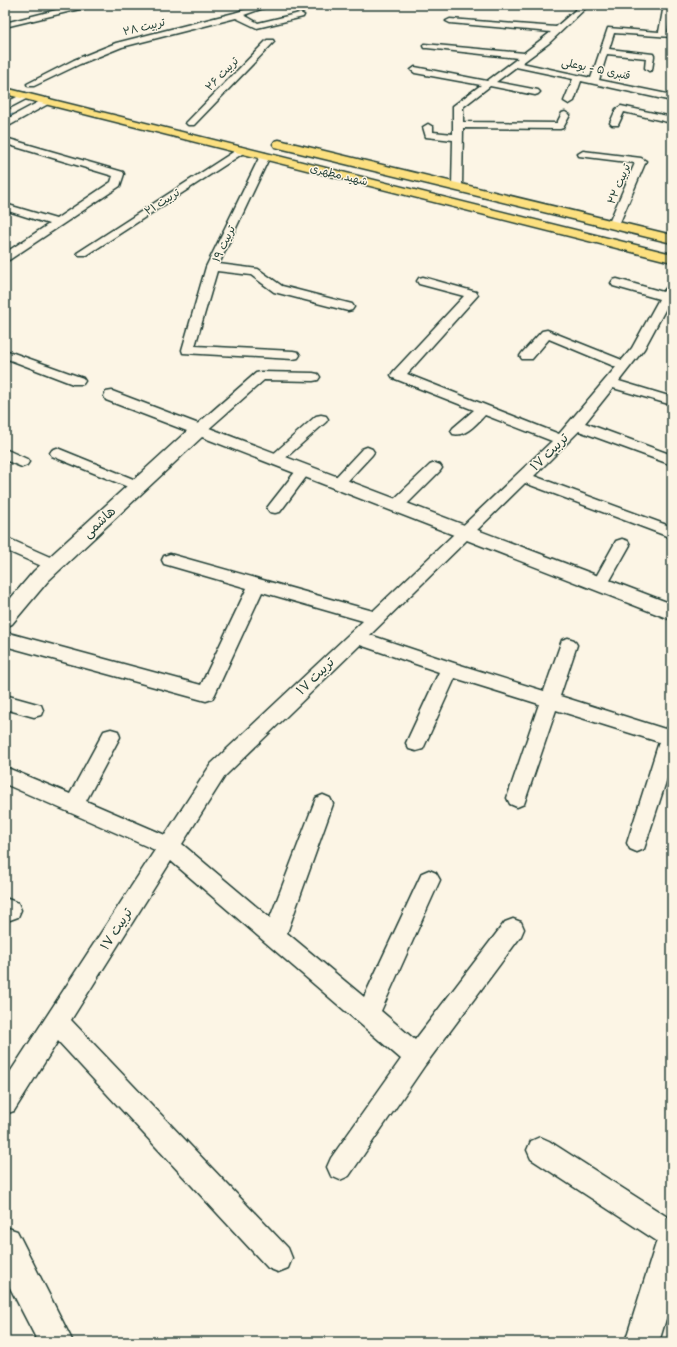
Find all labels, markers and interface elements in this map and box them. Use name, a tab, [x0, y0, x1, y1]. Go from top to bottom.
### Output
street label: تربیت ۲۸	[121, 12, 168, 41]
street label: تربیت ۲۶	[201, 52, 244, 96]
street label: قنبری ۵ - بوعلی	[560, 52, 632, 86]
street label: شهید مطهری	[308, 159, 370, 191]
street label: تربیت ۲۲	[602, 160, 636, 207]
street label: تربیت ۲۱	[140, 183, 184, 221]
street label: تربیت ۱۹	[207, 222, 241, 266]
street label: تربیت ۱۷	[524, 427, 574, 477]
street label: هاشمی	[77, 500, 121, 544]
street label: تربیت ۱۷	[290, 651, 340, 701]
street label: تربیت ۱۷	[94, 903, 138, 955]

